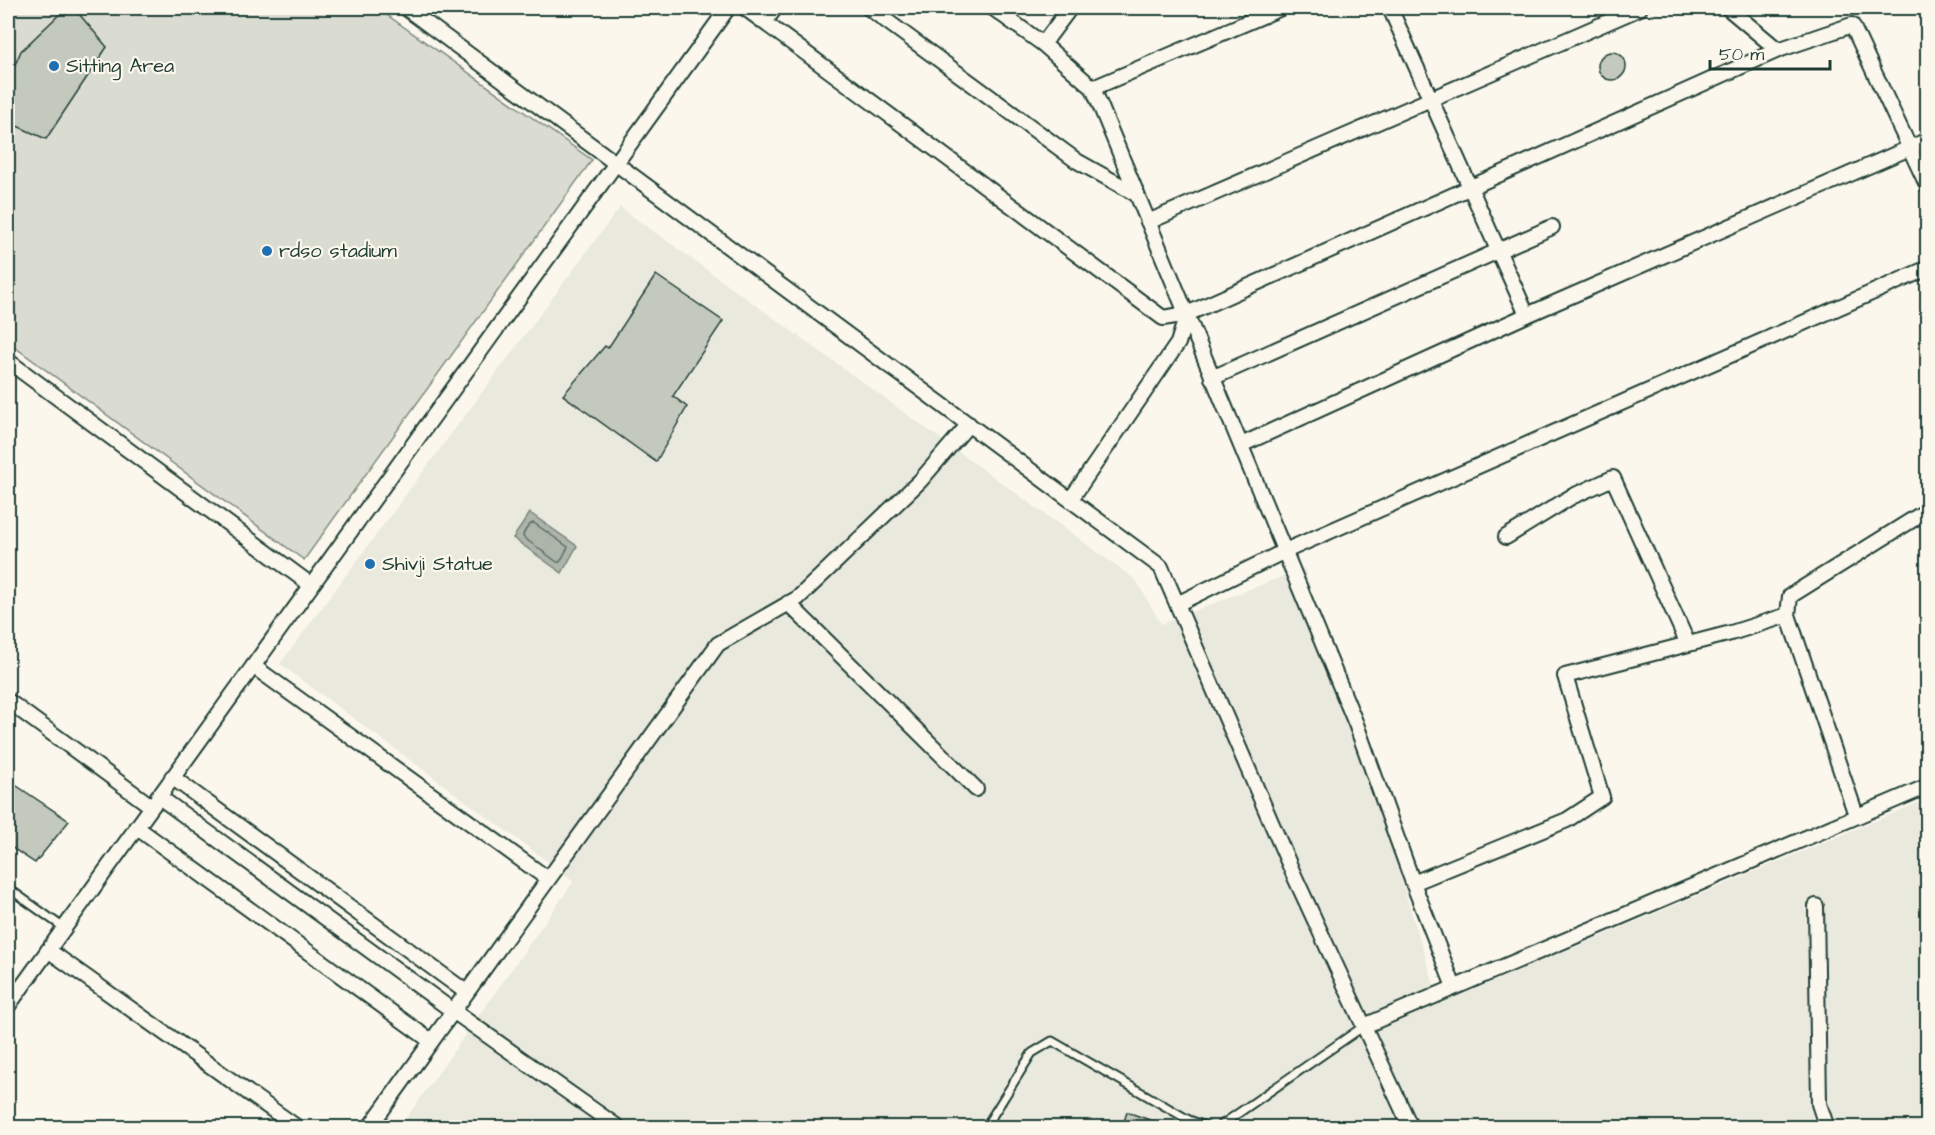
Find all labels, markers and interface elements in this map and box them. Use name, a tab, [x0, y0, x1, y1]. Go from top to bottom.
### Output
scale bar	[1710, 33, 1830, 71]
text: 50 m	[1719, 42, 1764, 67]
place label: Sitting Area	[66, 52, 174, 81]
marker: Sitting Area	[47, 59, 61, 73]
place label: rdso stadium	[279, 237, 397, 265]
marker: rdso stadium	[260, 244, 274, 258]
place label: Shivji Statue	[382, 550, 493, 578]
marker: Shivji Statue	[363, 557, 377, 571]

